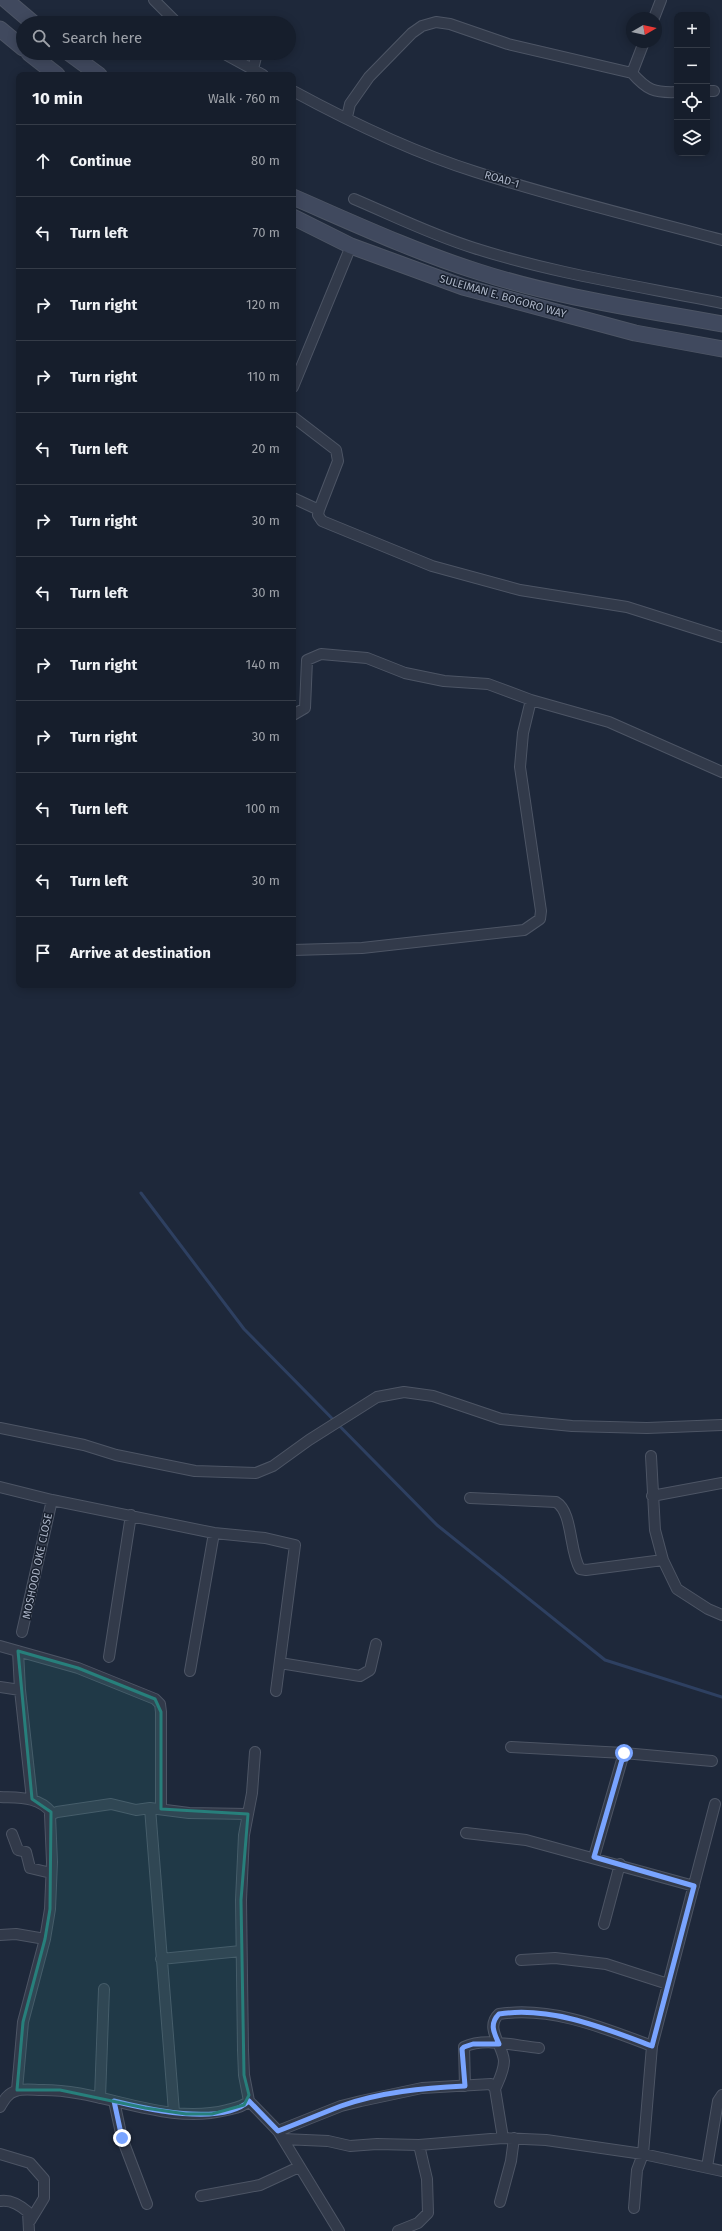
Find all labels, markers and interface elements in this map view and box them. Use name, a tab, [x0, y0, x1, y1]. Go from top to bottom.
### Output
north arrow	[626, 12, 662, 48]
map controls	[674, 12, 710, 156]
button: +	[674, 12, 710, 48]
search box	[16, 16, 296, 60]
icon: search	[30, 27, 52, 49]
text: Search here	[62, 29, 142, 47]
button: −	[674, 48, 710, 84]
button: locate	[674, 84, 710, 120]
text: 10 min	[32, 88, 83, 109]
text: Walk · 760 m	[208, 91, 280, 106]
button: layers	[674, 120, 710, 156]
icon: ahead	[32, 150, 54, 172]
text: Continue	[70, 152, 131, 170]
text: 80 m	[251, 153, 280, 168]
street label: ROAD-1	[483, 168, 521, 191]
icon: left	[32, 222, 54, 244]
text: Turn left	[70, 224, 128, 242]
text: 70 m	[253, 225, 280, 240]
street label: SULEIMAN E. BOGORO WAY	[438, 272, 568, 321]
icon: right	[32, 294, 54, 316]
text: Turn right	[70, 296, 137, 314]
text: 120 m	[246, 297, 280, 312]
icon: right	[32, 366, 54, 388]
text: Turn right	[70, 368, 137, 386]
text: 110 m	[247, 369, 280, 384]
icon: left	[32, 438, 54, 460]
text: Turn left	[70, 440, 128, 458]
text: 20 m	[252, 441, 280, 456]
icon: right	[32, 510, 54, 532]
text: Turn right	[70, 512, 137, 530]
text: 30 m	[252, 513, 280, 528]
icon: left	[32, 582, 54, 604]
text: Turn left	[70, 584, 128, 602]
text: 30 m	[252, 585, 280, 600]
icon: right	[32, 654, 54, 676]
text: Turn right	[70, 656, 137, 674]
text: 140 m	[246, 657, 280, 672]
icon: right	[32, 726, 54, 748]
text: Turn right	[70, 728, 137, 746]
text: 30 m	[252, 729, 280, 744]
icon: left	[32, 798, 54, 820]
text: Turn left	[70, 800, 128, 818]
text: 100 m	[245, 801, 280, 816]
icon: left	[32, 870, 54, 892]
text: Turn left	[70, 872, 128, 890]
text: 30 m	[252, 873, 280, 888]
icon: arrive	[32, 942, 54, 964]
text: Arrive at destination	[70, 944, 211, 962]
street label: MOSHOOD OKE CLOSE	[20, 1512, 55, 1620]
route start	[615, 1744, 633, 1762]
route end	[113, 2129, 131, 2147]

